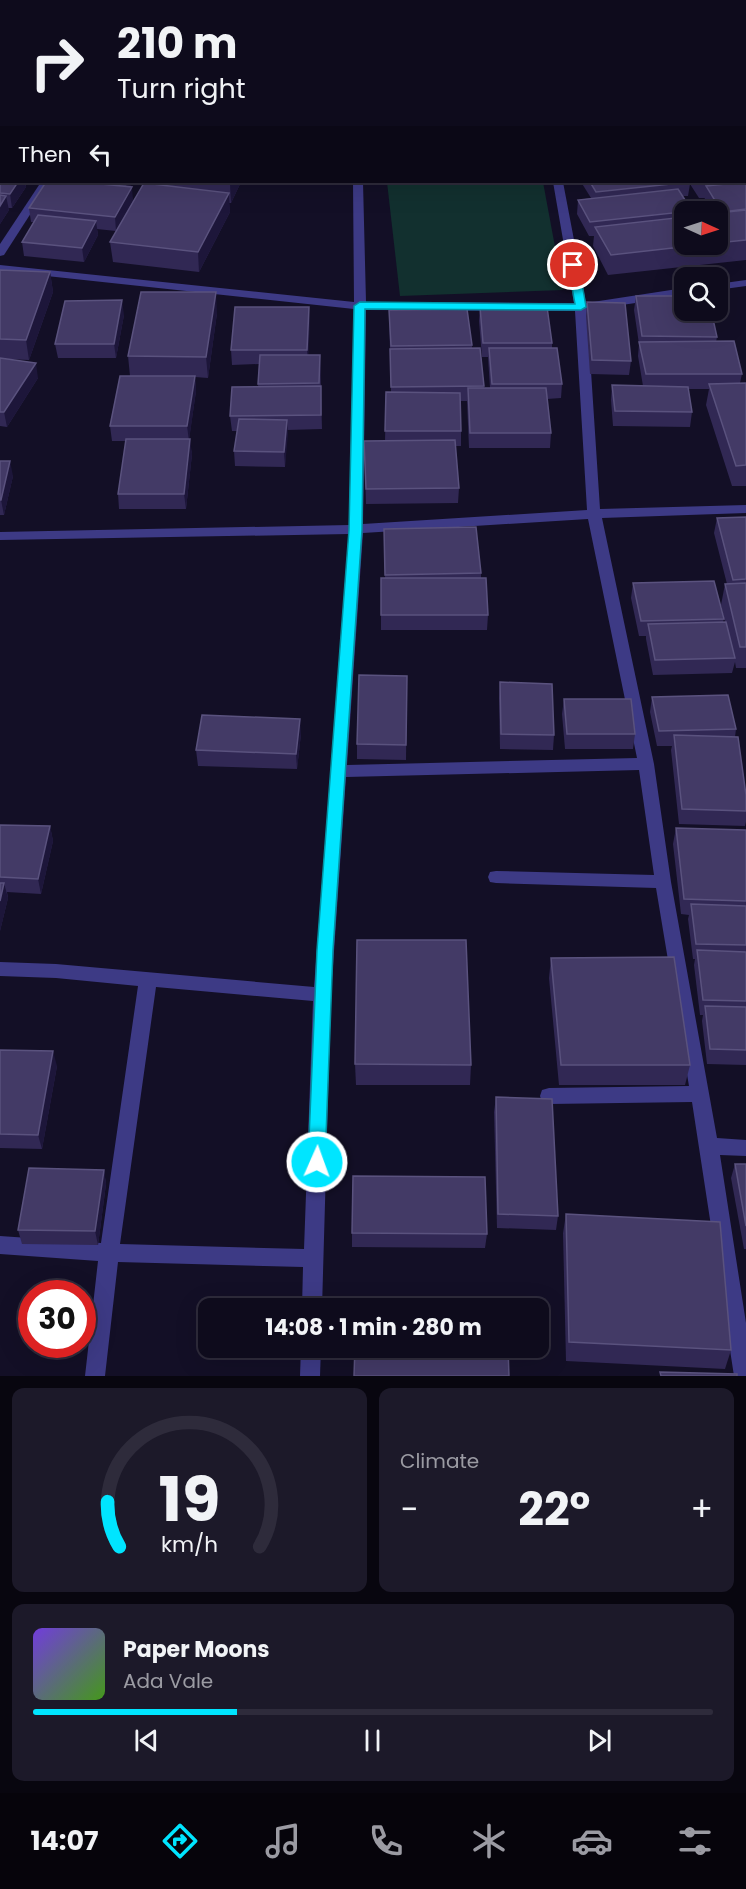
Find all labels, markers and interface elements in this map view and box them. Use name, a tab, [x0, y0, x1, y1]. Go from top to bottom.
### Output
text: 210 m	[117, 14, 238, 73]
icon: right	[18, 24, 96, 102]
text: Turn right	[117, 70, 246, 107]
icon: left	[84, 138, 117, 171]
text: Then	[18, 139, 72, 170]
north arrow	[674, 201, 728, 255]
map controls	[674, 201, 728, 321]
pin	[547, 239, 598, 290]
icon: arrive	[556, 248, 589, 281]
button: search	[674, 267, 728, 321]
position arrow	[285, 1130, 349, 1194]
speed limit sign: 30	[18, 1280, 96, 1358]
text: 14:08 · 1 min · 280 m	[265, 1312, 482, 1343]
text: Climate	[400, 1447, 479, 1475]
text: 19	[159, 1455, 220, 1543]
text: 22°	[518, 1478, 590, 1541]
text: −	[400, 1486, 418, 1533]
text: +	[690, 1486, 713, 1533]
text: km/h	[161, 1529, 218, 1560]
text: Paper Moons	[123, 1634, 270, 1665]
text: Ada Vale	[123, 1667, 213, 1695]
icon: previous	[130, 1724, 163, 1757]
icon: pause	[356, 1724, 389, 1757]
icon: next	[583, 1724, 616, 1757]
icon: directions	[159, 1820, 201, 1862]
icon: music	[262, 1820, 304, 1862]
icon: phone	[365, 1820, 407, 1862]
icon: climate	[468, 1820, 510, 1862]
icon: car	[571, 1820, 613, 1862]
icon: filters	[674, 1820, 716, 1862]
text: 14:07	[30, 1822, 99, 1859]

